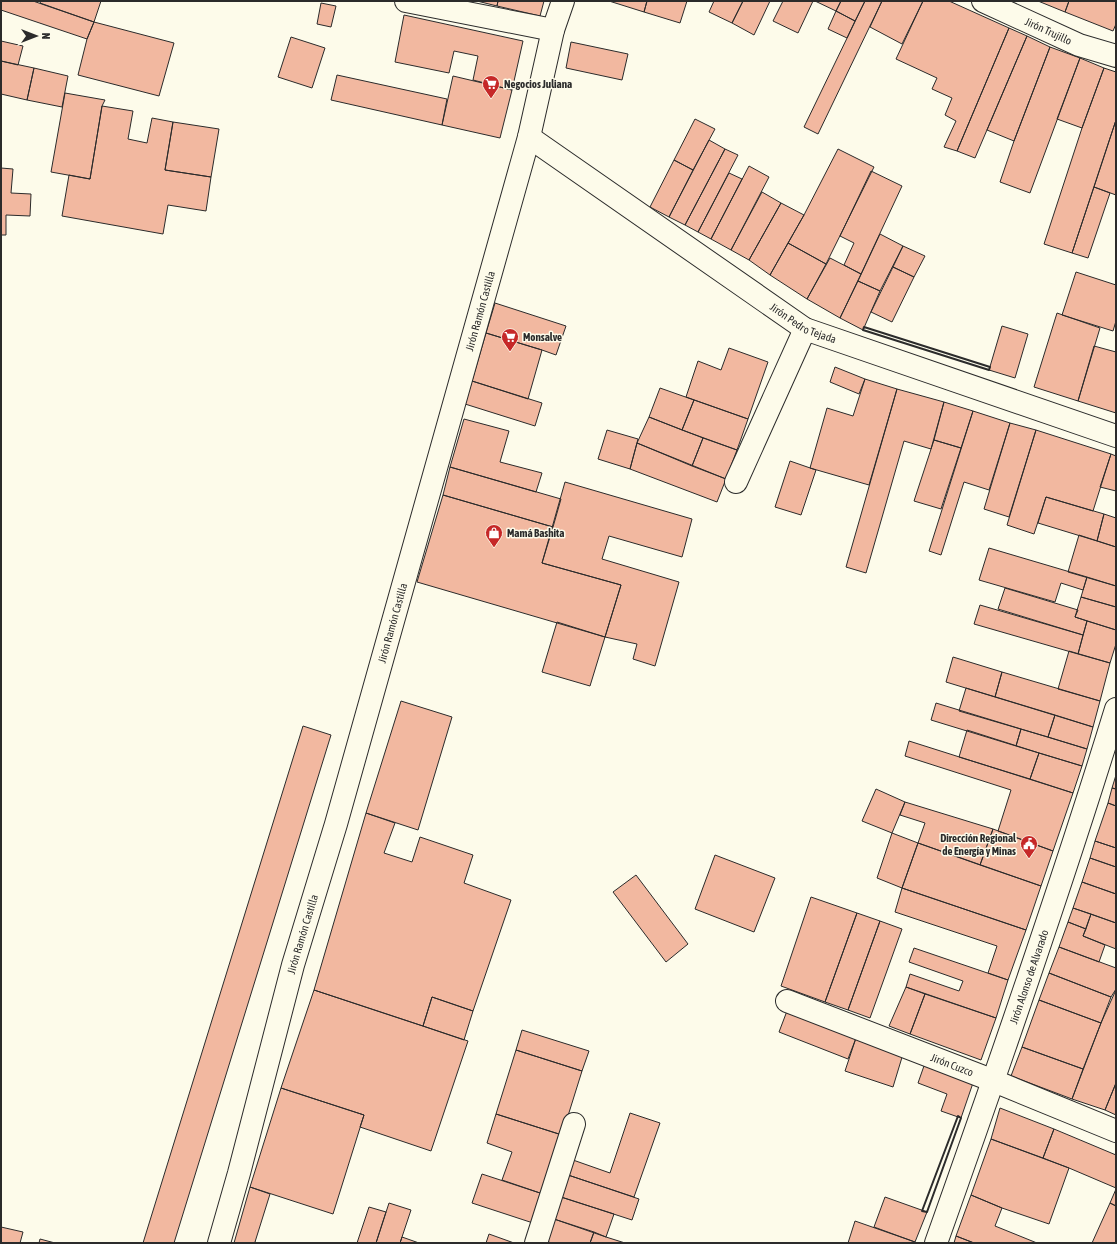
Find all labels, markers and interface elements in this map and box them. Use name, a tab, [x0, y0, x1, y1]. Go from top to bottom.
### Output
street label: Jirón Trujillo	[1023, 15, 1074, 47]
north arrow	[16, 16, 56, 56]
text: N	[40, 33, 52, 39]
supermarket icon: Negocios Juliana	[481, 74, 501, 99]
place label: Negocios Juliana	[504, 78, 572, 90]
street label: Jirón Ramón Castilla	[463, 270, 497, 352]
street label: Jirón Pedro Tejada	[768, 301, 838, 345]
supermarket icon: Monsalve	[500, 327, 520, 352]
place label: Monsalve	[523, 331, 562, 343]
shop icon: Mamá Bashita	[484, 523, 504, 548]
place label: Mamá Bashita	[507, 527, 564, 539]
street label: Jirón Ramón Castilla	[376, 582, 409, 664]
place label: Dirección Regional de Energía y Minas	[940, 832, 1017, 857]
public building icon: Dirección Regional de Energía y Minas	[1019, 834, 1039, 859]
street label: Jirón Ramón Castilla	[285, 893, 320, 975]
street label: Jirón Alonso de Alvarado	[1007, 928, 1050, 1025]
street label: Jirón Cuzco	[929, 1051, 975, 1078]

